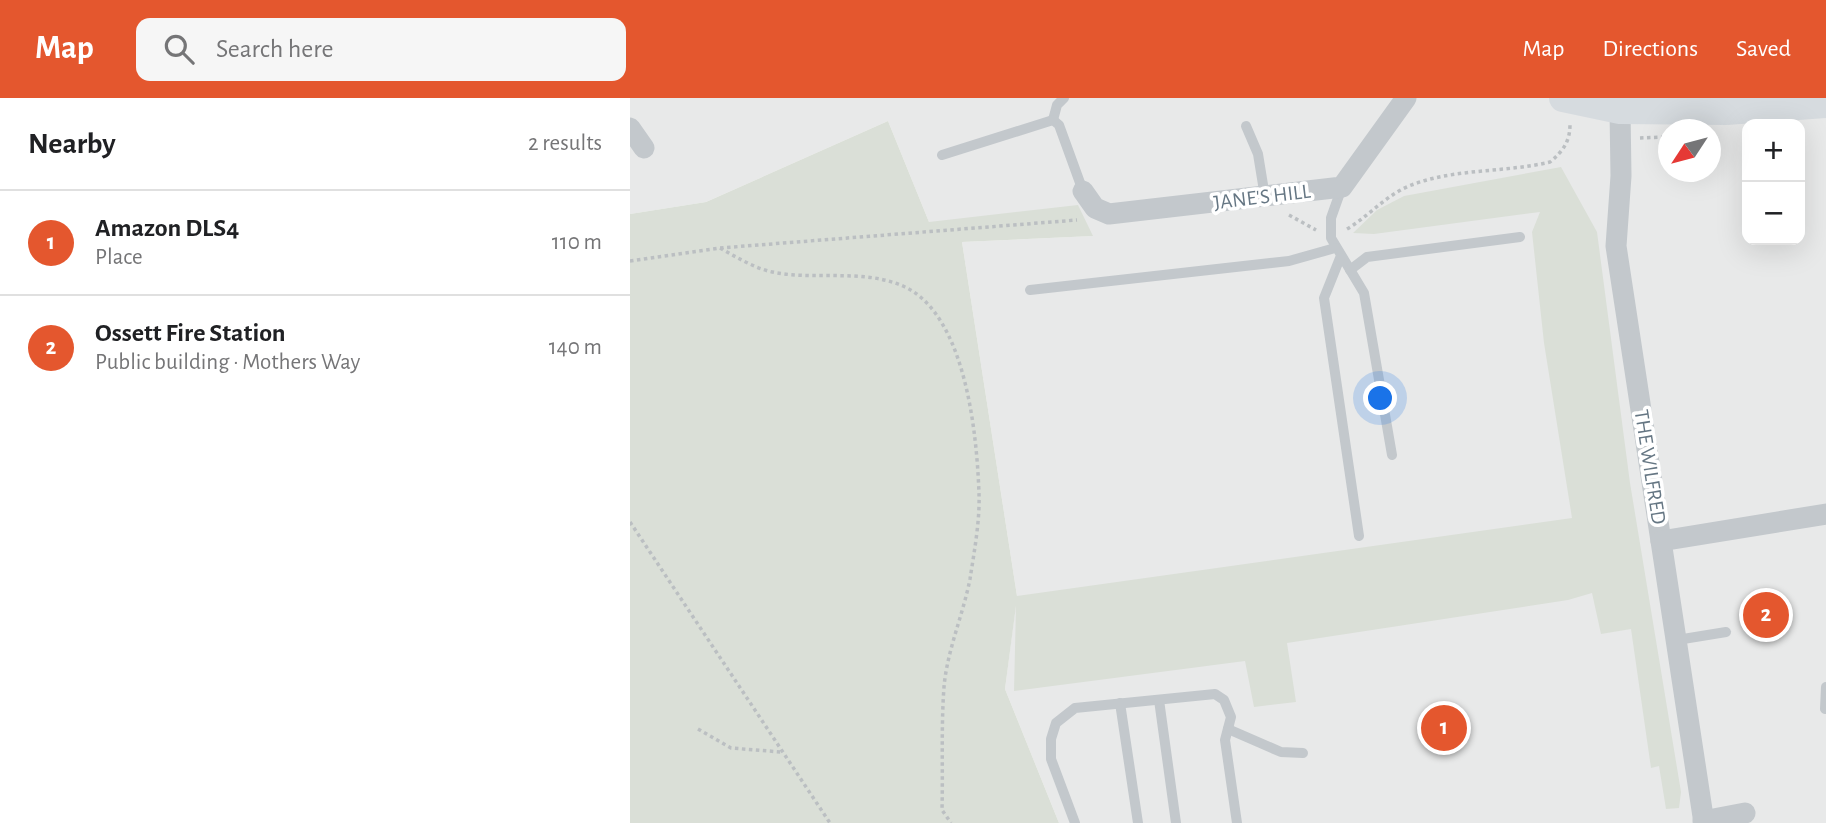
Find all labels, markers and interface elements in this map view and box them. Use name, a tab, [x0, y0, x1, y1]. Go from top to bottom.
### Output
search box	[136, 18, 626, 81]
icon: search	[160, 30, 198, 68]
text: Map	[35, 32, 94, 65]
text: Search here	[216, 36, 334, 62]
text: Map	[1522, 37, 1564, 61]
text: Directions	[1602, 37, 1698, 61]
text: Saved	[1736, 37, 1791, 61]
north arrow	[1658, 119, 1721, 182]
map controls	[1742, 119, 1805, 245]
button: +	[1742, 119, 1805, 182]
text: Nearby	[28, 129, 116, 159]
text: 2 results	[528, 132, 602, 155]
street label: JANE'S HILL	[1212, 181, 1312, 213]
button: −	[1742, 182, 1805, 245]
text: Amazon DLS4	[95, 215, 239, 241]
text: 1	[47, 231, 55, 254]
text: 110 m	[552, 231, 602, 254]
text: Place	[95, 246, 143, 269]
text: Ossett Fire Station	[95, 320, 286, 346]
text: 2	[46, 336, 56, 359]
text: 140 m	[549, 336, 602, 359]
text: Public building · Mothers Way	[95, 351, 360, 374]
your location	[1363, 381, 1397, 415]
street label: THE WILFRED	[1631, 408, 1669, 526]
pin: 2	[1743, 589, 1789, 641]
pin: 1	[1421, 702, 1467, 754]

